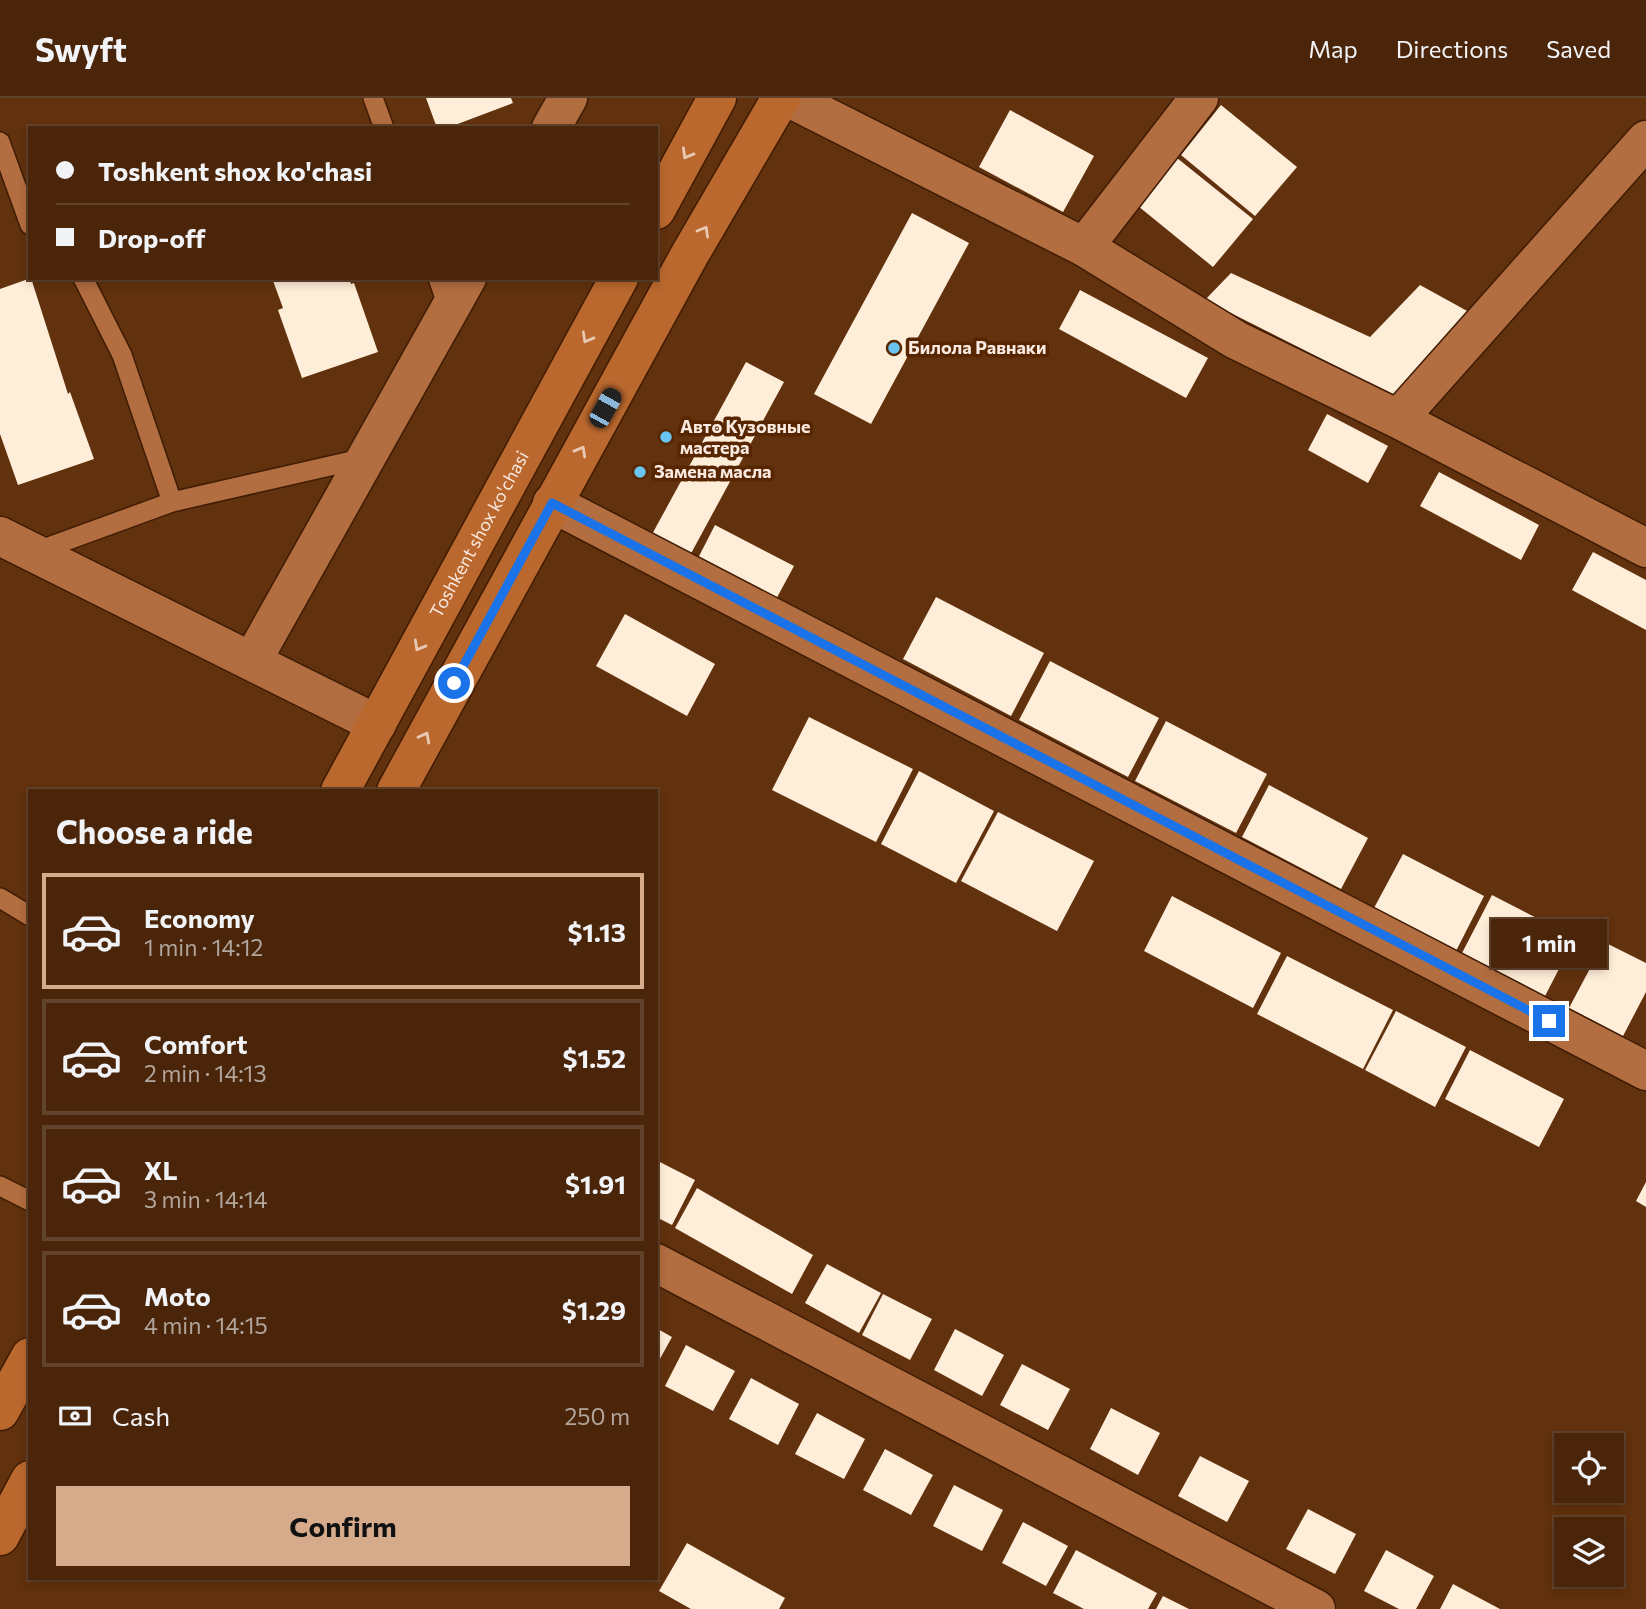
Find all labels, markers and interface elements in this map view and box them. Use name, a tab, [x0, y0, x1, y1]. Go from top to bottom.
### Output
text: Swyft	[35, 28, 127, 69]
text: Map	[1308, 34, 1358, 63]
text: Directions	[1396, 34, 1508, 63]
text: Saved	[1546, 34, 1611, 63]
one-way arrow	[682, 147, 695, 159]
text: Toshkent shox ko'chasi	[98, 155, 372, 186]
text: Drop-off	[98, 222, 205, 253]
one-way arrow	[695, 225, 708, 238]
one-way arrow	[581, 331, 595, 343]
place label: Билола Равнаки	[908, 336, 1047, 358]
marker: Билола Равнаки	[886, 340, 902, 356]
car	[586, 385, 625, 431]
place label: Авто Кузовные мастера	[680, 415, 811, 458]
marker: Авто Кузовные мастера	[658, 429, 674, 445]
one-way arrow	[573, 446, 586, 458]
street label: Toshkent shox ko'chasi	[424, 447, 533, 621]
place label: Замена масла	[654, 460, 772, 482]
marker: Замена масла	[632, 464, 648, 480]
one-way arrow	[414, 638, 427, 651]
route start	[438, 667, 470, 699]
one-way arrow	[417, 732, 431, 744]
text: Choose a ride	[56, 811, 253, 851]
icon: car	[60, 900, 123, 963]
text: Economy	[144, 902, 255, 933]
text: $1.13	[567, 916, 626, 947]
callout: 1 min	[1491, 920, 1607, 968]
text: 1 min	[1522, 929, 1576, 957]
text: 1 min · 14:12	[144, 933, 263, 961]
route end	[1533, 1005, 1565, 1037]
icon: car	[60, 1026, 123, 1089]
text: Comfort	[144, 1028, 247, 1059]
text: $1.52	[562, 1042, 626, 1073]
text: 2 min · 14:13	[144, 1059, 267, 1087]
icon: car	[60, 1152, 123, 1215]
text: XL	[144, 1154, 178, 1185]
text: $1.91	[565, 1168, 626, 1199]
text: 3 min · 14:14	[144, 1185, 268, 1213]
icon: car	[60, 1278, 123, 1341]
text: Moto	[144, 1280, 211, 1311]
text: $1.29	[562, 1294, 626, 1325]
text: 4 min · 14:15	[144, 1311, 268, 1339]
icon: cash	[56, 1397, 94, 1435]
text: Cash	[112, 1400, 170, 1431]
text: 250 m	[565, 1402, 630, 1430]
map controls	[1554, 1433, 1624, 1587]
button: locate	[1554, 1433, 1624, 1503]
button: Confirm	[56, 1486, 630, 1566]
button: layers	[1554, 1517, 1624, 1587]

